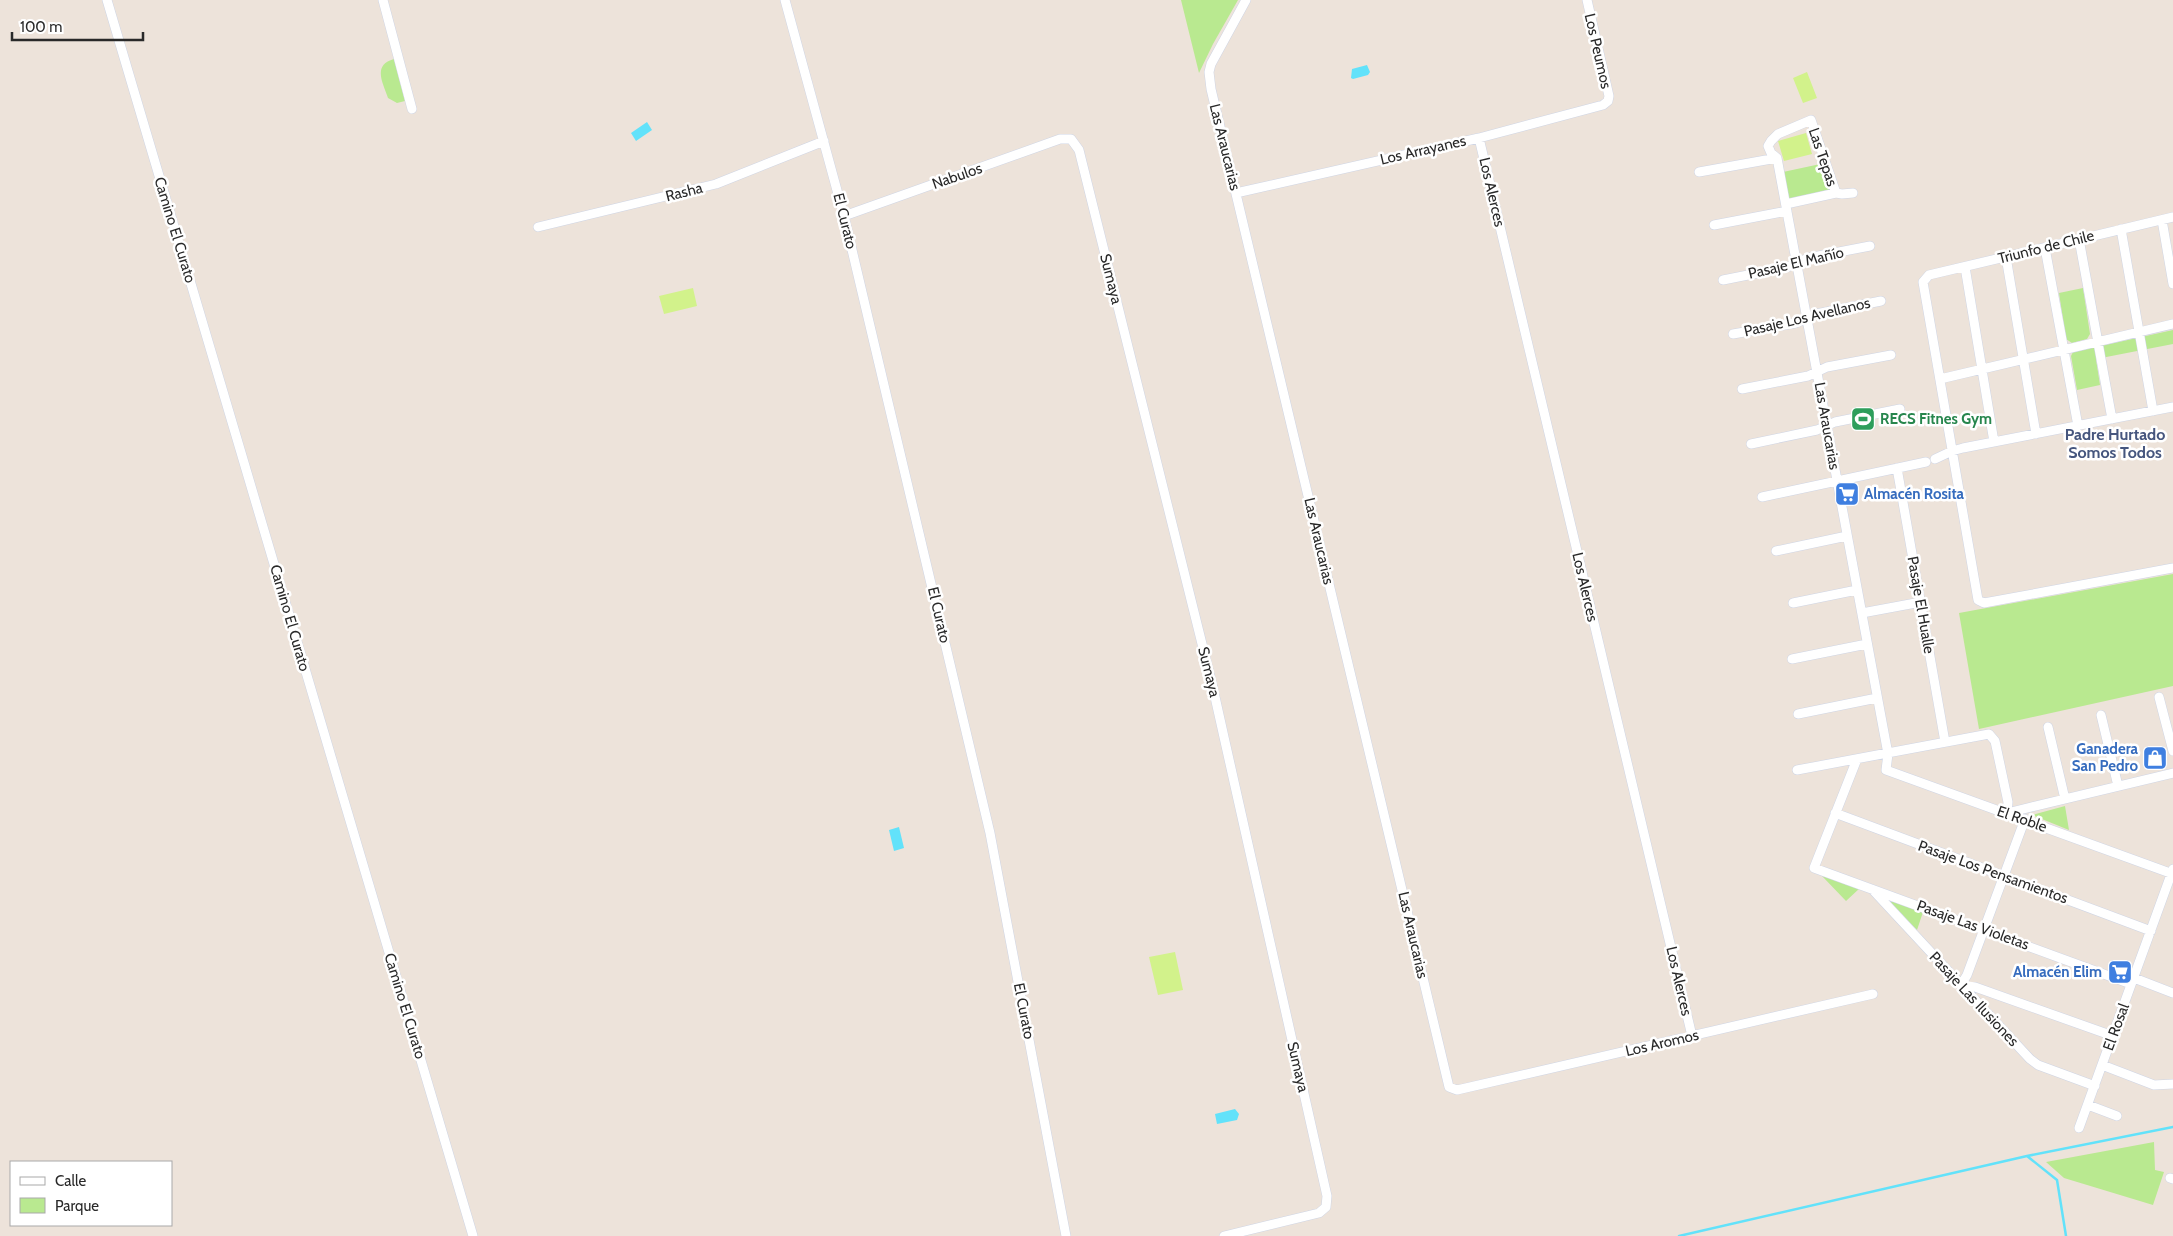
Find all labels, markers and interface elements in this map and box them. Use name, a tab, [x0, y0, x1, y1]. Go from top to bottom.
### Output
scale bar	[12, 10, 144, 42]
street label: Los Peumos	[1581, 12, 1615, 90]
text: 100 m	[20, 18, 62, 36]
street label: Las Araucarias	[1206, 102, 1244, 192]
street label: Las Tepas	[1805, 125, 1841, 189]
street label: Los Arrayanes	[1378, 131, 1468, 169]
street label: Los Alerces	[1475, 156, 1509, 228]
street label: Nabulos	[930, 159, 984, 193]
street label: Camino El Curato	[150, 175, 200, 285]
street label: Rasha	[664, 179, 705, 205]
street label: El Curato	[829, 191, 861, 251]
street label: Triunfo de Chile	[1996, 226, 2096, 268]
street label: Pasaje El Mañío	[1746, 243, 1846, 283]
street label: Sumaya	[1096, 252, 1126, 307]
street label: Pasaje Los Avellanos	[1742, 294, 1872, 340]
street label: Las Araucarias	[1810, 381, 1844, 471]
sports icon: RECS Fitnes Gym	[1850, 406, 1876, 432]
place label: RECS Fitnes Gym	[1880, 410, 1992, 428]
district label: Padre Hurtado Somos Todos	[2065, 425, 2165, 462]
supermarket icon: Almacén Rosita	[1834, 481, 1860, 507]
place label: Almacén Rosita	[1864, 485, 1965, 503]
street label: Las Araucarias	[1300, 496, 1338, 586]
street label: Los Alerces	[1568, 551, 1602, 623]
street label: Pasaje El Hualle	[1904, 555, 1938, 655]
street label: Camino El Curato	[266, 563, 314, 673]
street label: El Curato	[924, 585, 954, 645]
street label: Sumaya	[1194, 645, 1224, 700]
place label: Ganadera San Pedro	[2072, 740, 2139, 775]
shop icon: Ganadera San Pedro	[2142, 745, 2168, 771]
street label: El Roble	[1995, 802, 2050, 836]
street label: Pasaje Los Pensamientos	[1916, 837, 2070, 907]
street label: Las Araucarias	[1394, 890, 1432, 980]
street label: Pasaje Las Violetas	[1914, 896, 2032, 954]
street label: Los Alerces	[1662, 945, 1696, 1017]
street label: Pasaje Las Ilusiones	[1926, 948, 2022, 1050]
street label: Camino El Curato	[380, 951, 430, 1061]
supermarket icon: Almacén Elim	[2107, 959, 2133, 985]
place label: Almacén Elim	[2013, 963, 2102, 981]
street label: El Curato	[1010, 981, 1038, 1041]
street label: El Rosal	[2099, 1000, 2133, 1053]
street label: Los Aromos	[1624, 1026, 1700, 1060]
street label: Sumaya	[1283, 1040, 1313, 1095]
legend	[10, 1161, 172, 1226]
text: Calle	[55, 1172, 86, 1190]
text: Parque	[55, 1197, 99, 1215]

